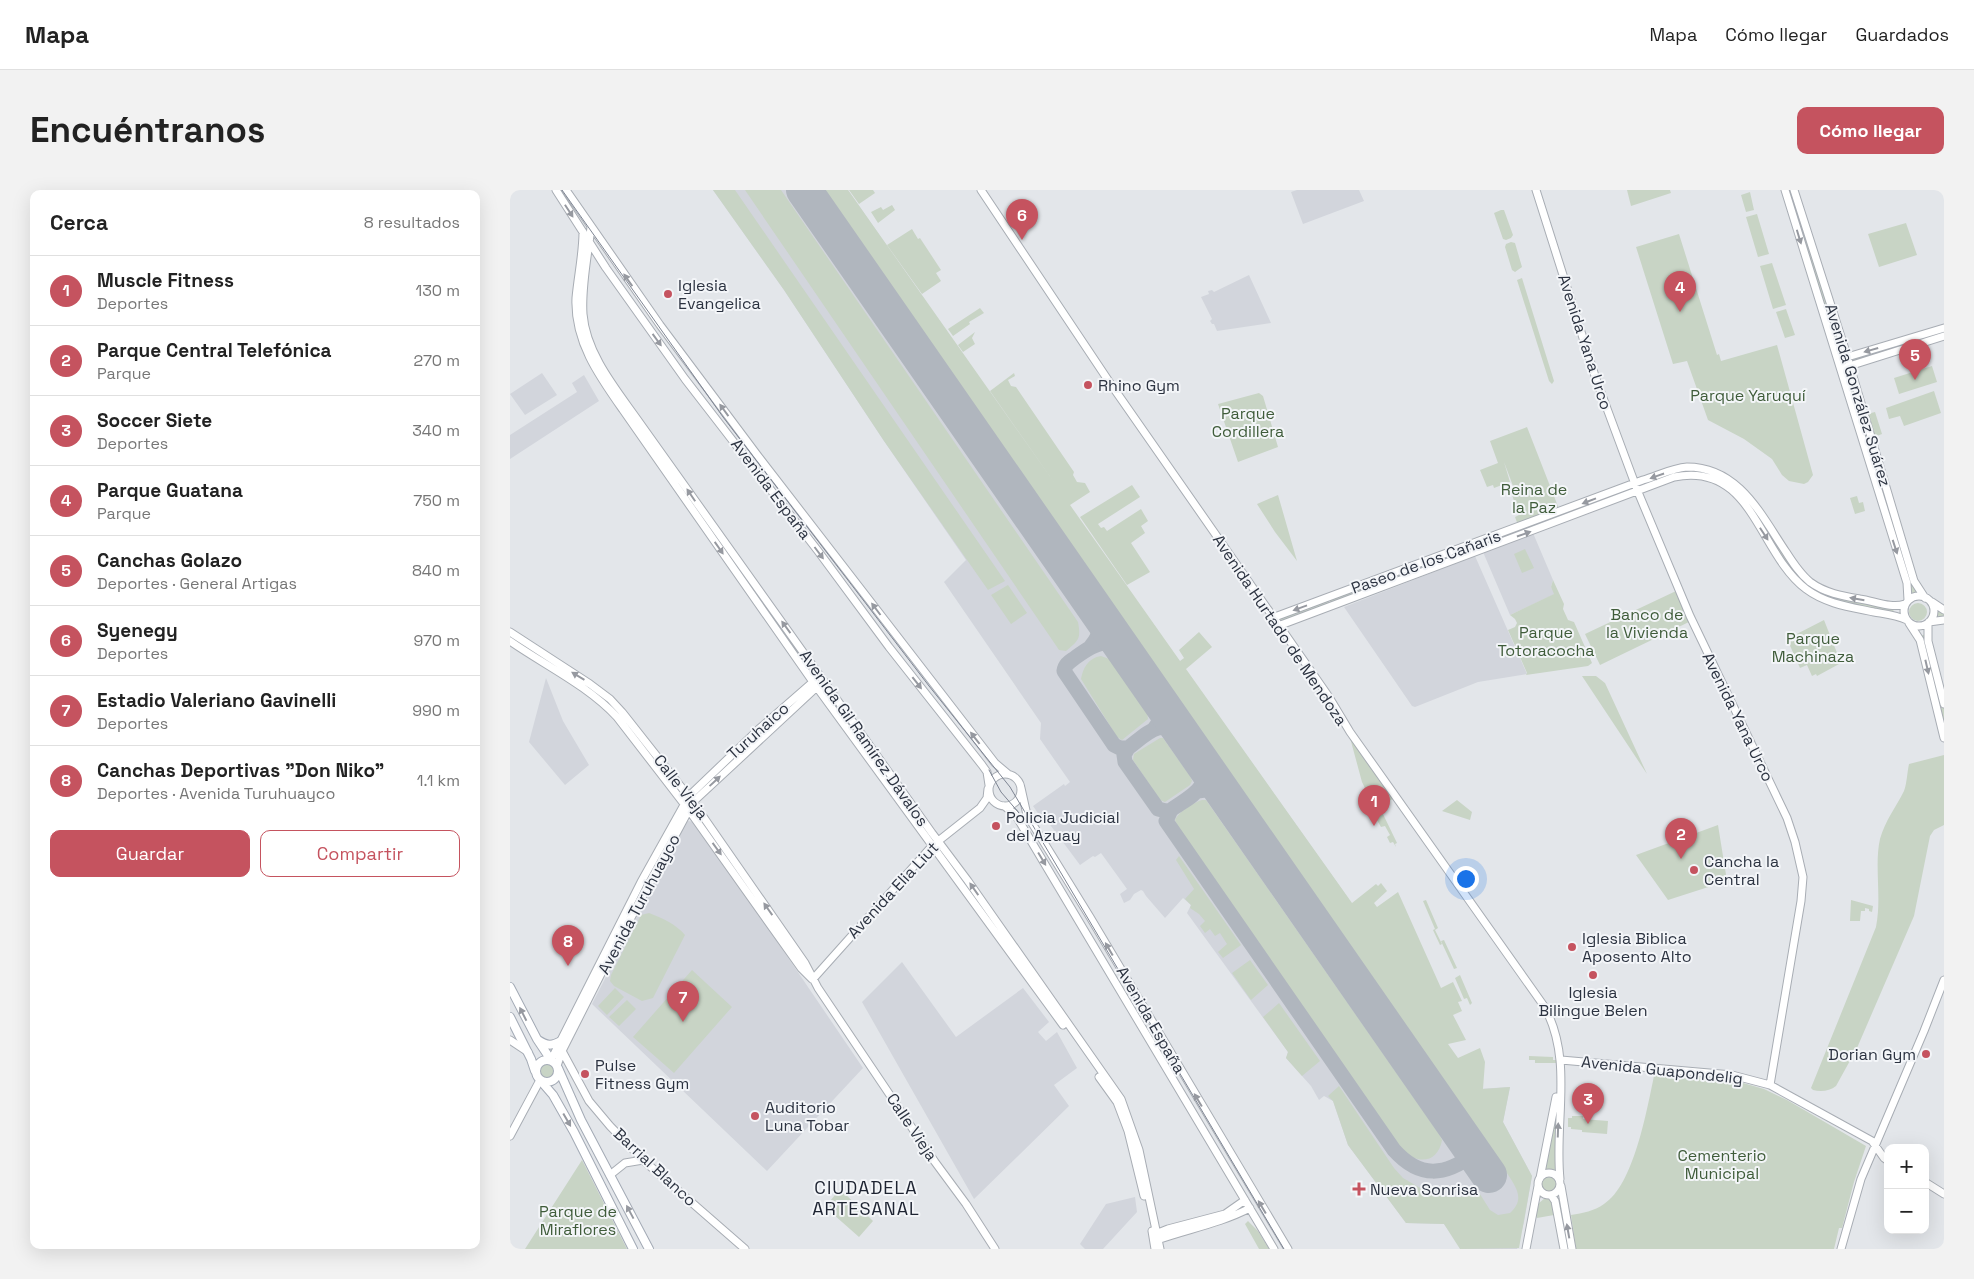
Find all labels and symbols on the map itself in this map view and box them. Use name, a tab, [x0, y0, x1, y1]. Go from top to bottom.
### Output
pin: 6	[1006, 199, 1038, 240]
one-way arrow	[565, 204, 574, 218]
one-way arrow	[1795, 229, 1803, 244]
pin: 4	[1664, 271, 1696, 312]
street label: Avenida Yana Urco	[1553, 272, 1617, 412]
one-way arrow	[623, 273, 633, 287]
place label: Iglesia Evangelica	[678, 275, 761, 314]
marker: Iglesia Evangelica	[662, 288, 674, 300]
street label: Avenida González Suárez	[1820, 301, 1896, 489]
one-way arrow	[652, 333, 662, 347]
pin: 5	[1899, 339, 1931, 380]
one-way arrow	[1864, 346, 1879, 354]
place label: Rhino Gym	[1098, 375, 1180, 396]
marker: Rhino Gym	[1082, 379, 1094, 391]
park label: Parque Yaruquí	[1690, 385, 1806, 406]
park label: Parque Cordillera	[1212, 403, 1284, 442]
one-way arrow	[719, 404, 729, 417]
street label: Avenida España	[726, 434, 816, 544]
one-way arrow	[1649, 472, 1664, 480]
park label: Reina de la Paz	[1501, 479, 1567, 518]
one-way arrow	[686, 488, 696, 501]
one-way arrow	[1582, 497, 1596, 505]
street label: Paseo de los Cañaris	[1348, 525, 1504, 599]
one-way arrow	[1759, 527, 1769, 540]
street label: Avenida Hurtado de Mendoza	[1208, 530, 1352, 730]
one-way arrow	[1516, 530, 1531, 537]
one-way arrow	[1892, 539, 1899, 554]
one-way arrow	[714, 541, 724, 555]
one-way arrow	[814, 546, 824, 560]
one-way arrow	[1849, 594, 1865, 602]
one-way arrow	[871, 602, 881, 616]
park label: Banco de la Vivienda	[1606, 604, 1688, 643]
one-way arrow	[1292, 605, 1307, 612]
one-way arrow	[780, 621, 791, 634]
park label: Parque Totoracocha	[1497, 622, 1595, 661]
park label: Parque Machinaza	[1772, 628, 1854, 667]
street label: Avenida Gil Ramírez Dávalos	[795, 646, 933, 830]
street label: Avenida Yana Urco	[1698, 649, 1778, 785]
one-way arrow	[1923, 660, 1931, 675]
one-way arrow	[572, 672, 585, 681]
one-way arrow	[911, 676, 922, 689]
street label: Turuhaico	[723, 698, 793, 764]
one-way arrow	[970, 732, 981, 745]
street label: Calle Vieja	[649, 750, 713, 824]
one-way arrow	[708, 775, 720, 787]
pin: 1	[1358, 785, 1390, 826]
place label: Policia Judicial del Azuay	[1006, 807, 1120, 846]
pin: 2	[1665, 818, 1697, 859]
marker: Policia Judicial del Azuay	[990, 820, 1002, 832]
street label: Avenida Turuhuayco	[593, 830, 685, 978]
street label: Avenida Elia Liut	[843, 837, 943, 943]
one-way arrow	[712, 842, 722, 856]
place label: Cancha la Central	[1704, 851, 1779, 890]
one-way arrow	[1038, 852, 1047, 865]
marker: Cancha la Central	[1688, 864, 1700, 876]
your location	[1453, 866, 1479, 892]
one-way arrow	[969, 883, 979, 896]
one-way arrow	[763, 902, 773, 916]
pin: 8	[552, 925, 584, 966]
place label: Iglesia Biblica Aposento Alto	[1582, 928, 1692, 967]
marker: Iglesia Biblica Aposento Alto	[1566, 941, 1578, 953]
one-way arrow	[1104, 942, 1113, 955]
street label: Avenida España	[1112, 962, 1190, 1078]
marker: Iglesia Bilingue Belen	[1587, 969, 1599, 981]
pin: 7	[667, 981, 699, 1022]
place label: Iglesia Bilingue Belen	[1538, 982, 1648, 1021]
one-way arrow	[519, 1006, 527, 1021]
place label: Dorian Gym	[1828, 1044, 1916, 1065]
marker: Dorian Gym	[1920, 1048, 1932, 1060]
street label: Avenida Guapondelig	[1580, 1051, 1744, 1089]
place label: Pulse Fitness Gym	[595, 1055, 689, 1094]
marker: Pulse Fitness Gym	[579, 1068, 591, 1080]
pin: 3	[1572, 1083, 1604, 1124]
street label: Calle Vieja	[882, 1089, 942, 1165]
one-way arrow	[1193, 1093, 1202, 1106]
place label: Auditorio Luna Tobar	[765, 1097, 849, 1136]
marker: Auditorio Luna Tobar	[749, 1110, 761, 1122]
one-way arrow	[563, 1113, 572, 1127]
one-way arrow	[1555, 1122, 1563, 1138]
street label: Barrial Blanco	[609, 1123, 701, 1211]
park label: Cementerio Municipal	[1678, 1145, 1766, 1184]
district label: CIUDADELA ARTESANAL	[812, 1176, 920, 1220]
place label: Nueva Sonrisa	[1370, 1179, 1478, 1200]
marker: Nueva Sonrisa	[1352, 1182, 1366, 1196]
park label: Parque de Miraflores	[539, 1201, 617, 1240]
one-way arrow	[1258, 1201, 1267, 1214]
one-way arrow	[626, 1205, 634, 1219]
one-way arrow	[1564, 1223, 1572, 1239]

